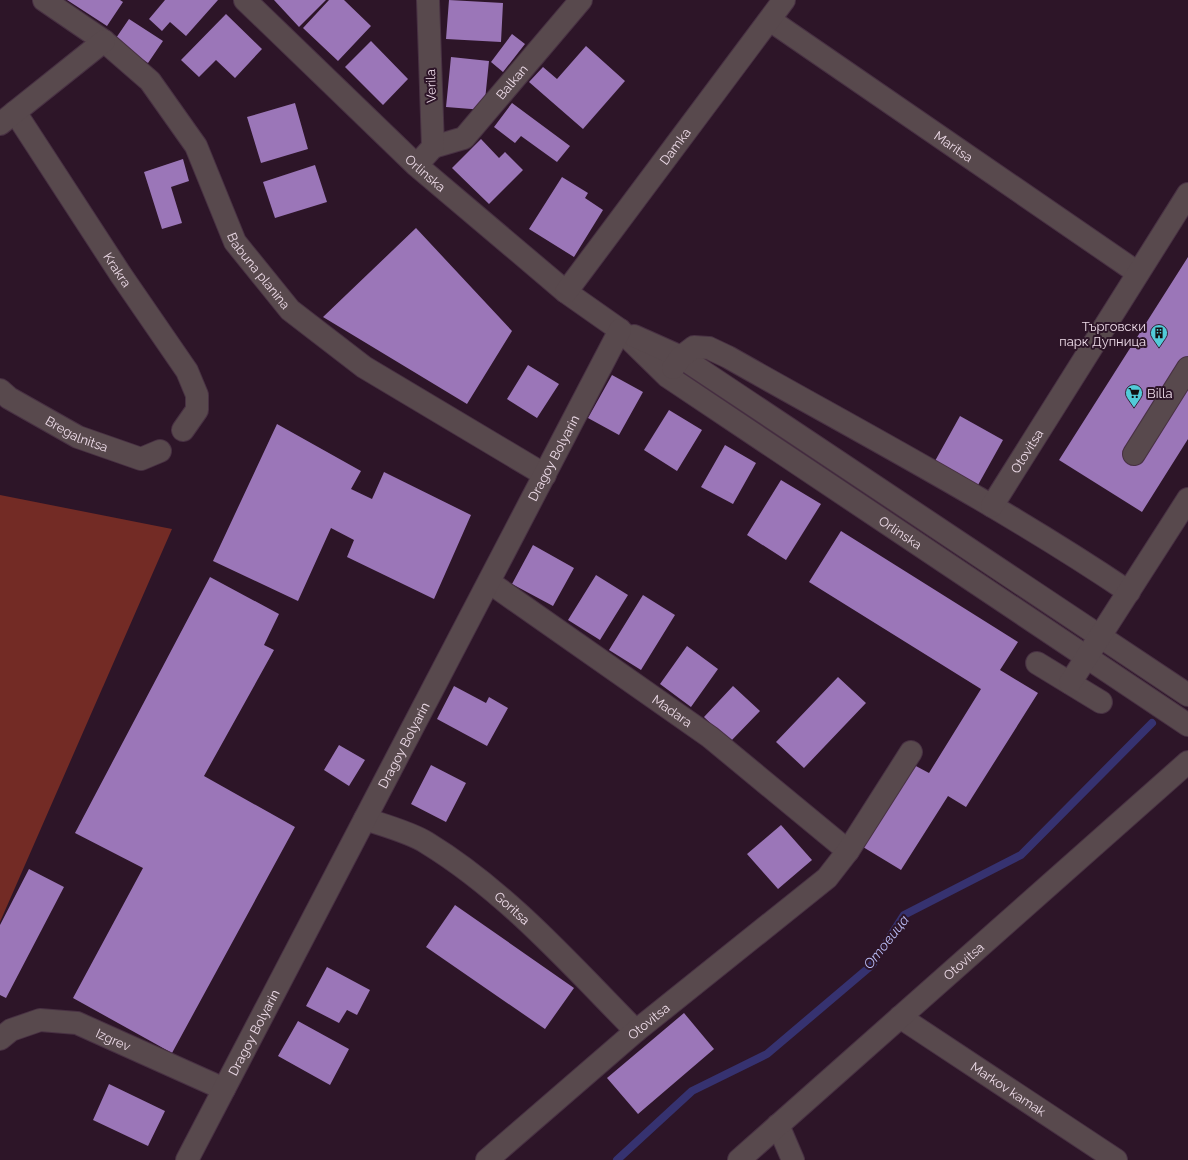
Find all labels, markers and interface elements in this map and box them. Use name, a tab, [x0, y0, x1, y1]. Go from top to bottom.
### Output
street label: Balkan	[493, 61, 531, 102]
street label: Verila	[423, 69, 439, 103]
street label: Damka	[656, 125, 694, 168]
street label: Maritsa	[932, 128, 976, 165]
street label: Orlinska	[402, 151, 449, 194]
street label: Babuna planina	[224, 230, 294, 312]
street label: Krakra	[101, 249, 134, 290]
place label: Търговски парк Дупница	[1059, 319, 1146, 349]
building icon: Търговски парк Дупница	[1149, 323, 1169, 348]
supermarket icon: Billa	[1124, 383, 1144, 408]
place label: Billa	[1147, 386, 1173, 401]
street label: Dragoy Bolyarin	[525, 412, 582, 504]
street label: Bregalnitsa	[43, 413, 110, 454]
street label: Otovitsa	[1007, 426, 1046, 476]
street label: Orlinska	[876, 513, 925, 552]
street label: Madara	[650, 691, 695, 730]
street label: Dragoy Bolyarin	[375, 699, 432, 791]
street label: Goritsa	[492, 888, 533, 928]
water label: Отовица	[860, 912, 912, 972]
street label: Otovitsa	[940, 939, 987, 983]
street label: Dragoy Bolyarin	[225, 987, 282, 1078]
street label: Otovitsa	[625, 1000, 672, 1042]
street label: Izgrev	[94, 1025, 133, 1054]
street label: Markov kamak	[968, 1059, 1049, 1119]

